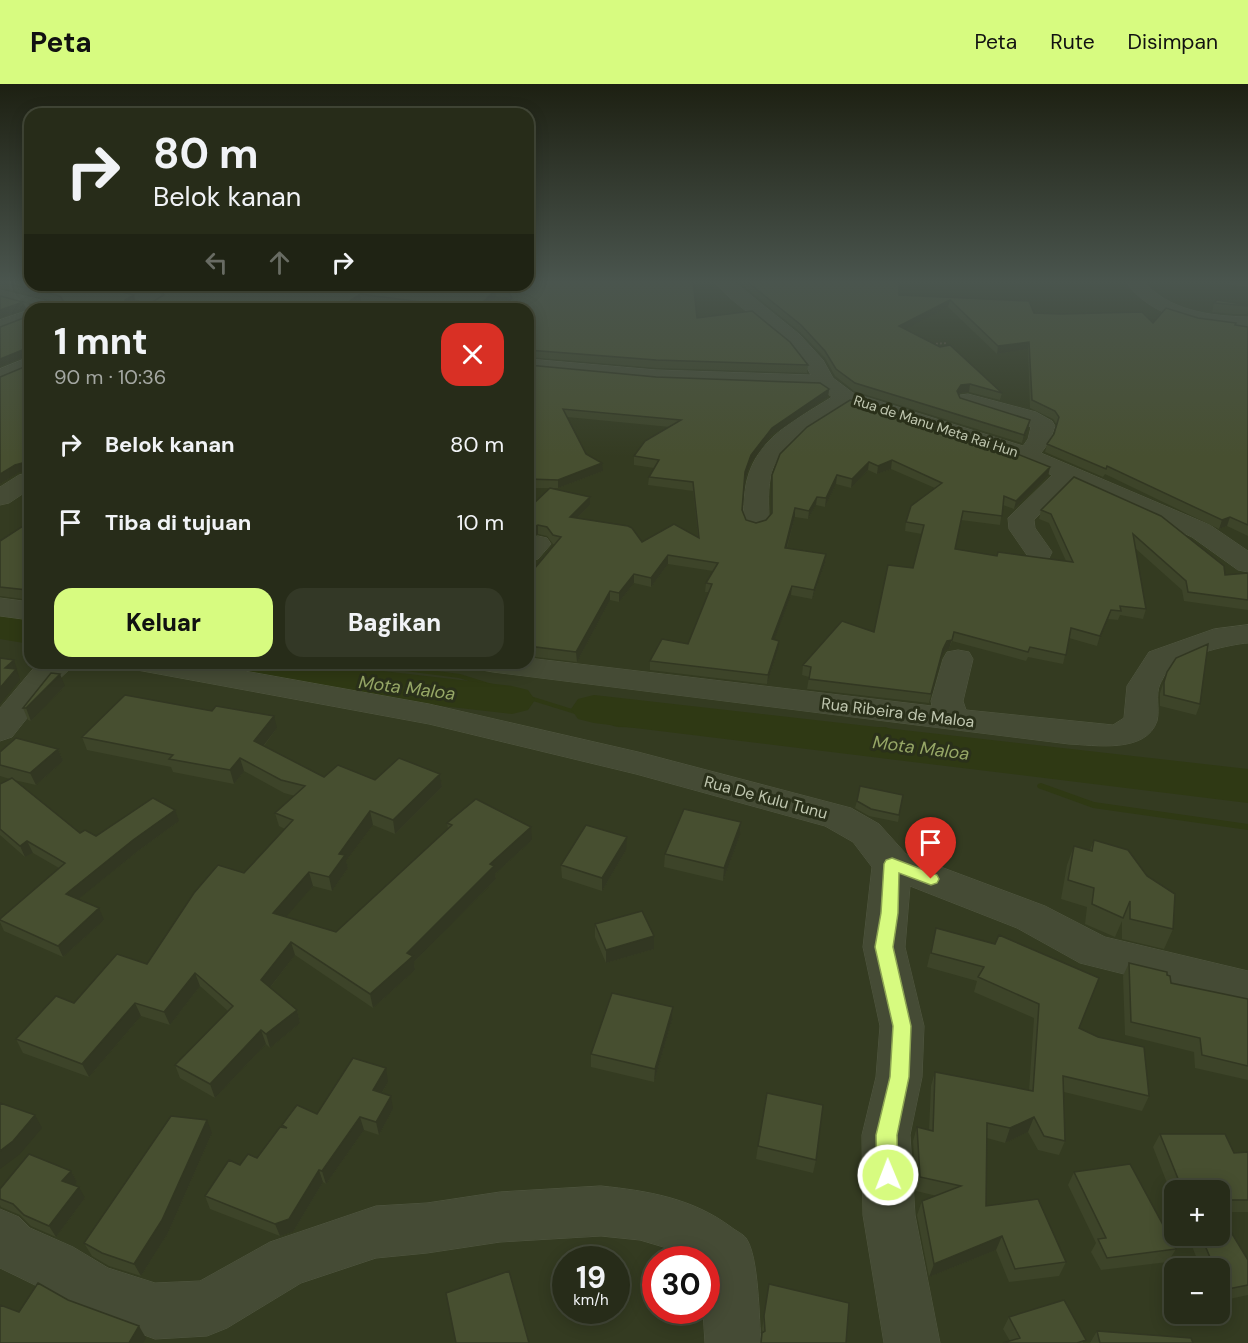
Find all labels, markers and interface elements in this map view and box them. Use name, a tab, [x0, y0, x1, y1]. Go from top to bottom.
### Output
text: Peta	[30, 24, 92, 61]
text: Peta	[974, 28, 1017, 56]
text: Rute	[1050, 28, 1095, 56]
text: Disimpan	[1128, 28, 1218, 56]
text: 80 m	[153, 126, 259, 181]
icon: right	[54, 132, 132, 210]
text: Belok kanan	[153, 179, 301, 214]
icon: left	[200, 246, 233, 279]
icon: ahead	[263, 246, 296, 279]
icon: right	[326, 246, 359, 279]
text: 1 mnt	[54, 318, 148, 365]
button: close	[441, 323, 504, 386]
text: 90 m · 10:36	[54, 364, 166, 390]
street label: Rua de Manu Meta Rai Hun	[851, 391, 1021, 461]
icon: right	[54, 428, 87, 461]
text: Belok kanan	[105, 430, 235, 459]
text: 80 m	[450, 430, 504, 459]
icon: arrive	[54, 506, 87, 539]
text: Tiba di tujuan	[105, 508, 251, 537]
text: 10 m	[457, 508, 504, 537]
button: Keluar	[54, 588, 273, 657]
button: Bagikan	[285, 588, 504, 657]
water label: Mota Maloa	[357, 670, 457, 706]
street label: Rua Ribeira de Maloa	[820, 693, 976, 732]
water label: Mota Maloa	[871, 730, 971, 766]
street label: Rua De Kulu Tunu	[702, 771, 830, 824]
pin	[905, 817, 956, 879]
icon: arrive	[914, 826, 947, 859]
position arrow	[856, 1143, 920, 1207]
map controls	[1164, 1180, 1230, 1324]
button: +	[1164, 1180, 1230, 1246]
speed limit sign: 30	[642, 1246, 720, 1324]
text: 19	[576, 1258, 606, 1297]
button: −	[1164, 1258, 1230, 1324]
text: km/h	[573, 1290, 609, 1310]

